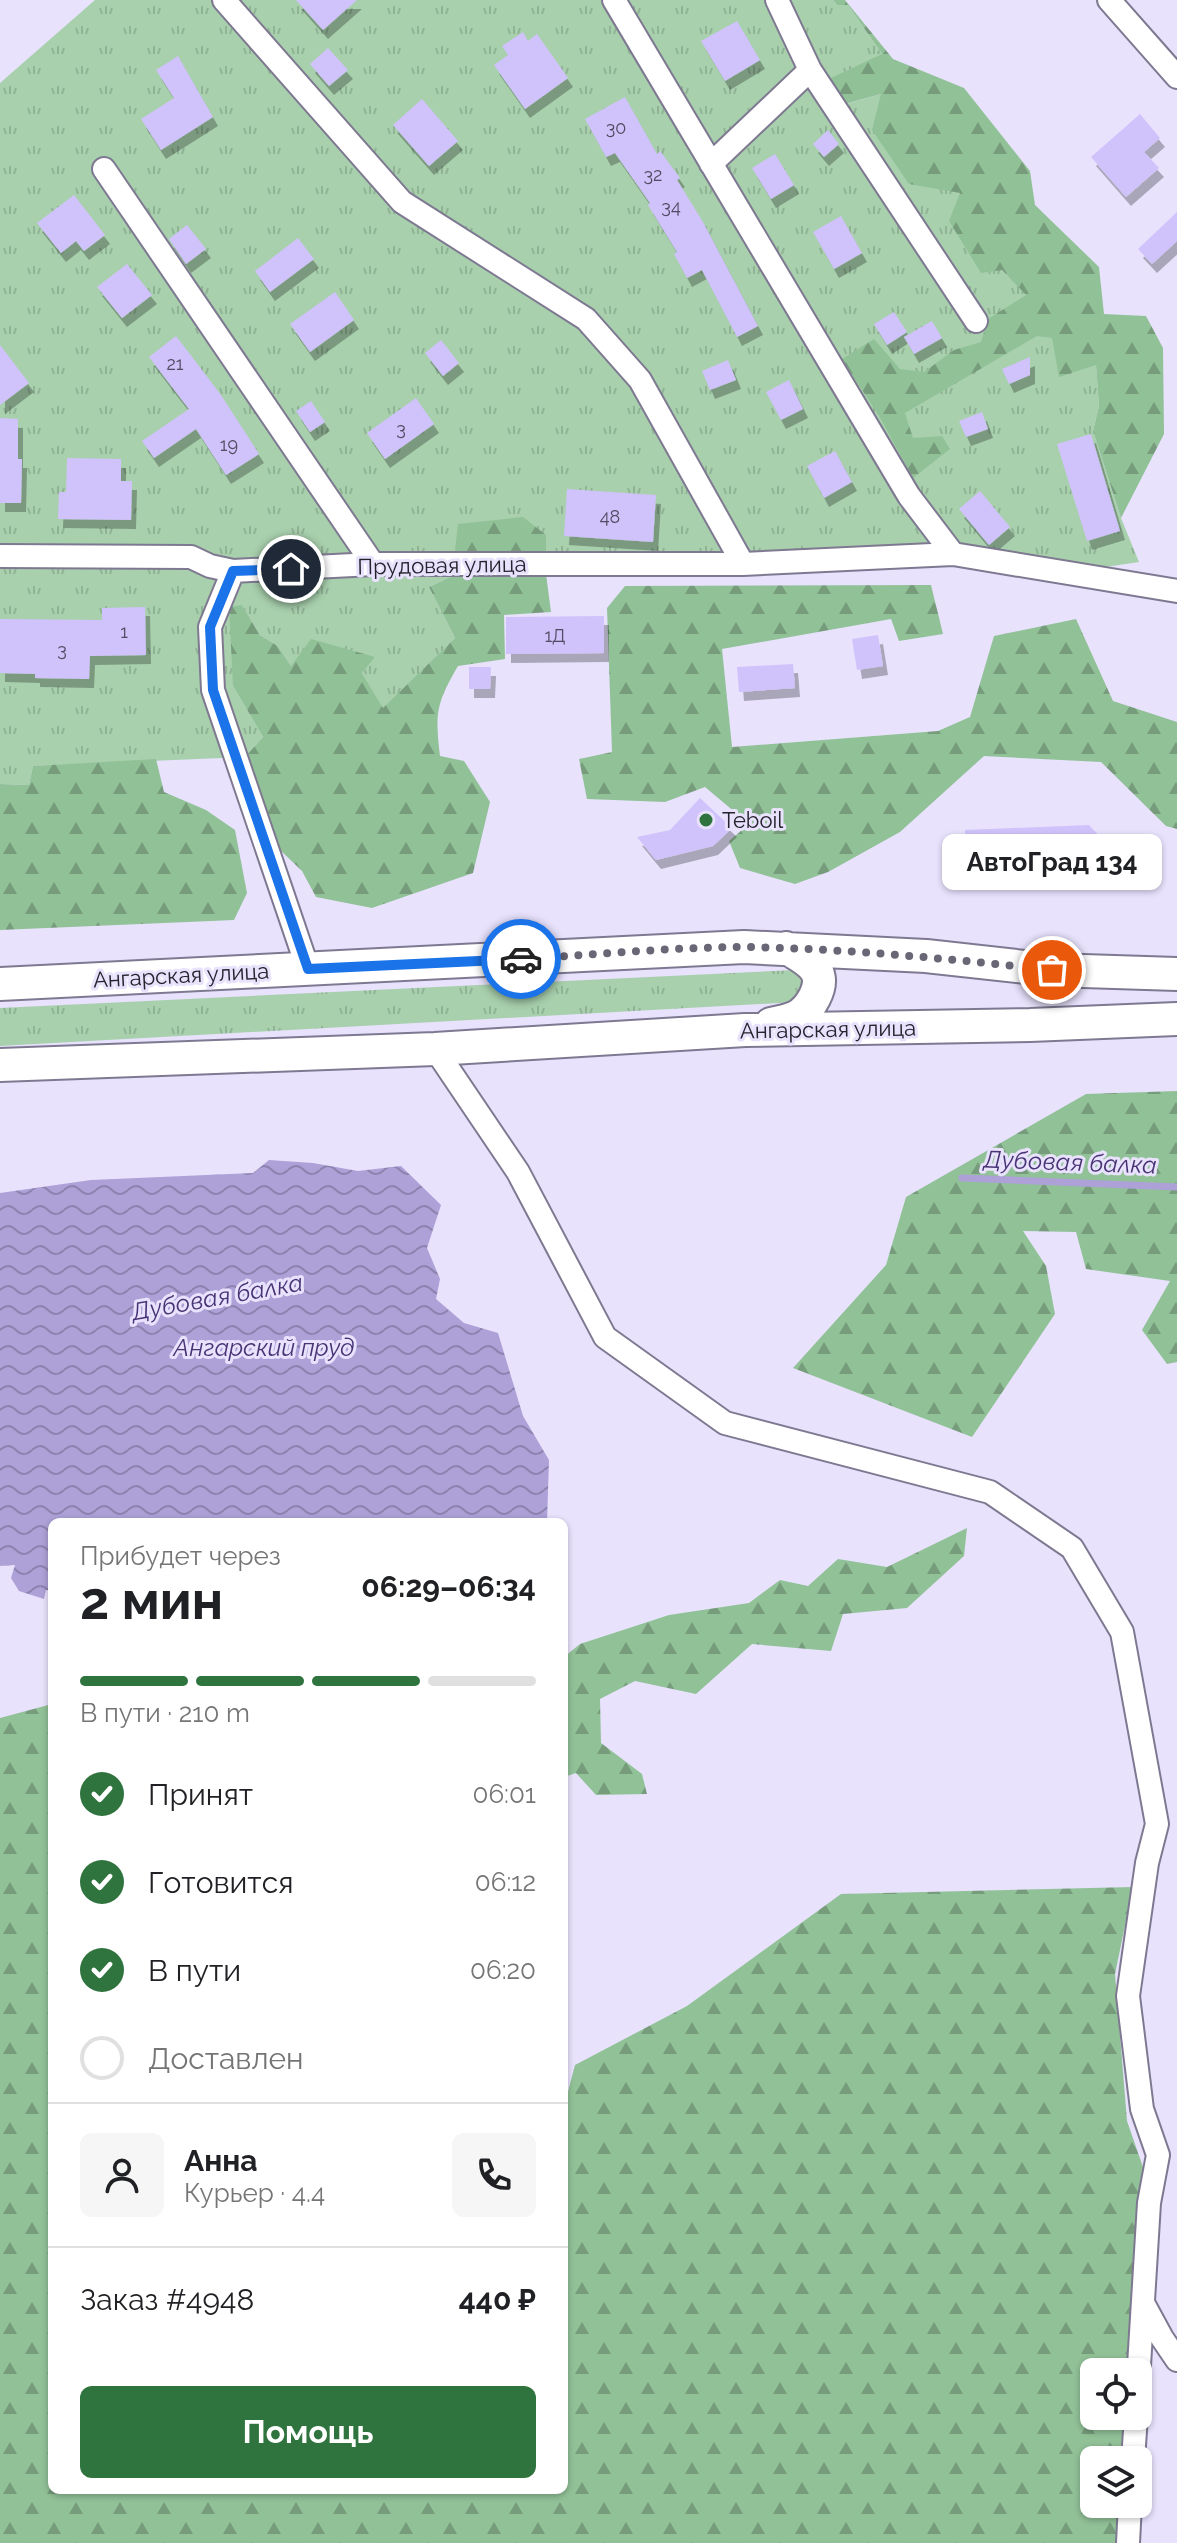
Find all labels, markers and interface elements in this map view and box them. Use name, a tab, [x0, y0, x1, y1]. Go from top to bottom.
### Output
house number: 30	[606, 117, 626, 138]
house number: 32	[644, 164, 663, 185]
house number: 34	[661, 196, 681, 217]
house number: 21	[166, 353, 184, 374]
house number: 3	[396, 418, 406, 439]
house number: 19	[220, 434, 238, 455]
house number: 48	[600, 506, 620, 527]
pin	[257, 535, 325, 603]
icon: home	[269, 547, 313, 591]
street label: Прудовая улица	[357, 551, 527, 579]
house number: 1	[120, 621, 128, 642]
house number: 1Д	[544, 625, 566, 646]
house number: 3	[57, 639, 67, 660]
place label: Teboil	[722, 807, 783, 833]
marker: Teboil	[697, 811, 715, 829]
callout: АвтоГрад 134	[942, 834, 1162, 890]
text: АвтоГрад 134	[966, 847, 1138, 877]
courier	[481, 919, 561, 999]
pin	[1018, 936, 1086, 1004]
icon: car	[499, 937, 543, 981]
icon: bag	[1030, 948, 1074, 992]
street label: Ангарская улица	[92, 957, 270, 993]
street label: Ангарская улица	[740, 1014, 916, 1044]
water label: Дубовая балка	[982, 1144, 1157, 1180]
water label: Дубовая балка	[128, 1268, 305, 1327]
water label: Ангарский пруд	[172, 1333, 354, 1362]
text: Прибудет через	[80, 1541, 281, 1571]
text: 06:29–06:34	[361, 1569, 536, 1604]
text: 2 мин	[80, 1570, 223, 1631]
text: В пути · 210 m	[80, 1698, 250, 1728]
icon: check	[80, 1772, 124, 1816]
text: Принят	[148, 1777, 253, 1812]
text: 06:01	[472, 1779, 536, 1809]
icon: check	[80, 1860, 124, 1904]
text: Готовится	[148, 1865, 294, 1900]
text: 06:12	[475, 1867, 536, 1897]
icon: check	[80, 1948, 124, 1992]
text: В пути	[148, 1953, 241, 1988]
text: 06:20	[470, 1955, 536, 1985]
text: Доставлен	[148, 2041, 304, 2076]
button: person	[80, 2133, 164, 2217]
button: phone	[452, 2133, 536, 2217]
text: Анна	[184, 2143, 258, 2178]
text: Курьер · 4.4	[184, 2178, 325, 2208]
text: Заказ #4948	[80, 2282, 254, 2317]
text: 440 ₽	[459, 2282, 536, 2317]
map controls	[1080, 2358, 1152, 2518]
button: locate	[1080, 2358, 1152, 2430]
button: Помощь	[80, 2386, 536, 2478]
button: layers	[1080, 2446, 1152, 2518]

